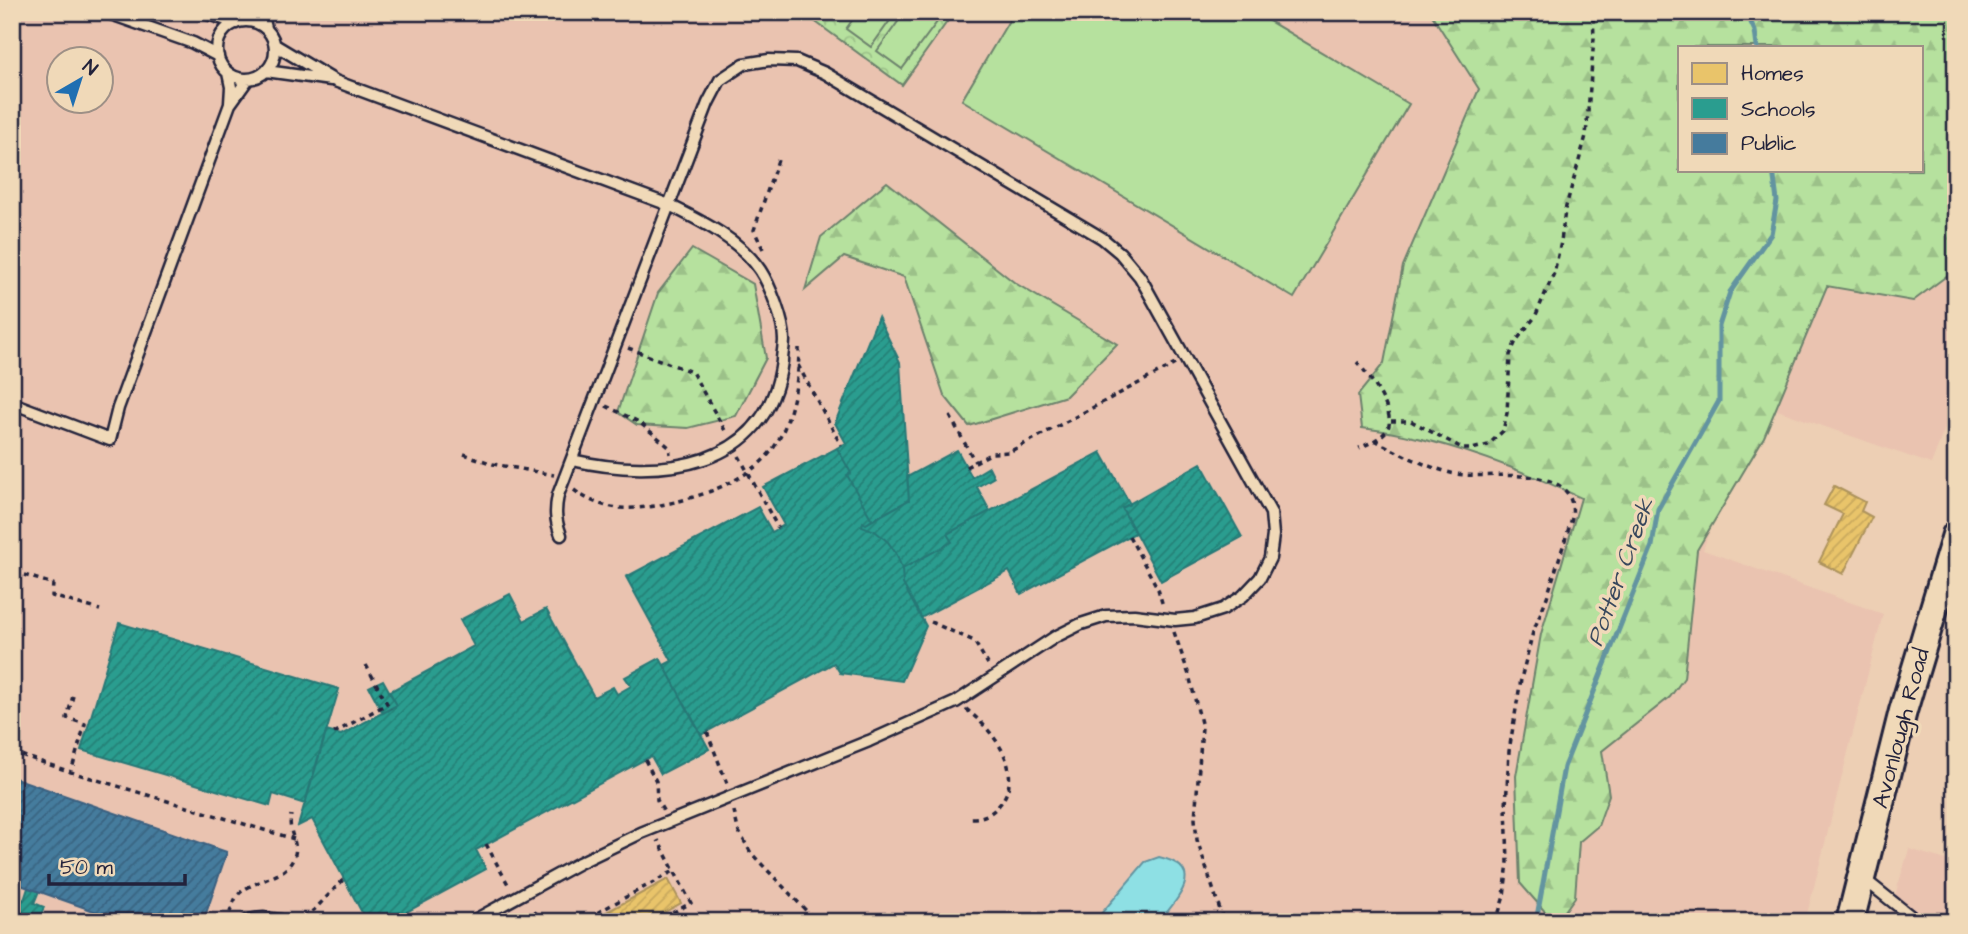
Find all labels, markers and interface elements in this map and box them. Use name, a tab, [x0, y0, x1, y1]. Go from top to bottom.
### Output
north arrow	[46, 46, 116, 116]
legend	[1678, 46, 1923, 172]
text: N	[77, 54, 103, 82]
text: Homes	[1741, 59, 1804, 88]
text: Schools	[1741, 95, 1816, 124]
text: Public	[1741, 129, 1797, 158]
water label: Potter Creek	[1578, 493, 1664, 651]
street label: Avonlough Road	[1864, 644, 1939, 812]
scale bar	[49, 843, 186, 887]
text: 50 m	[60, 853, 114, 882]

